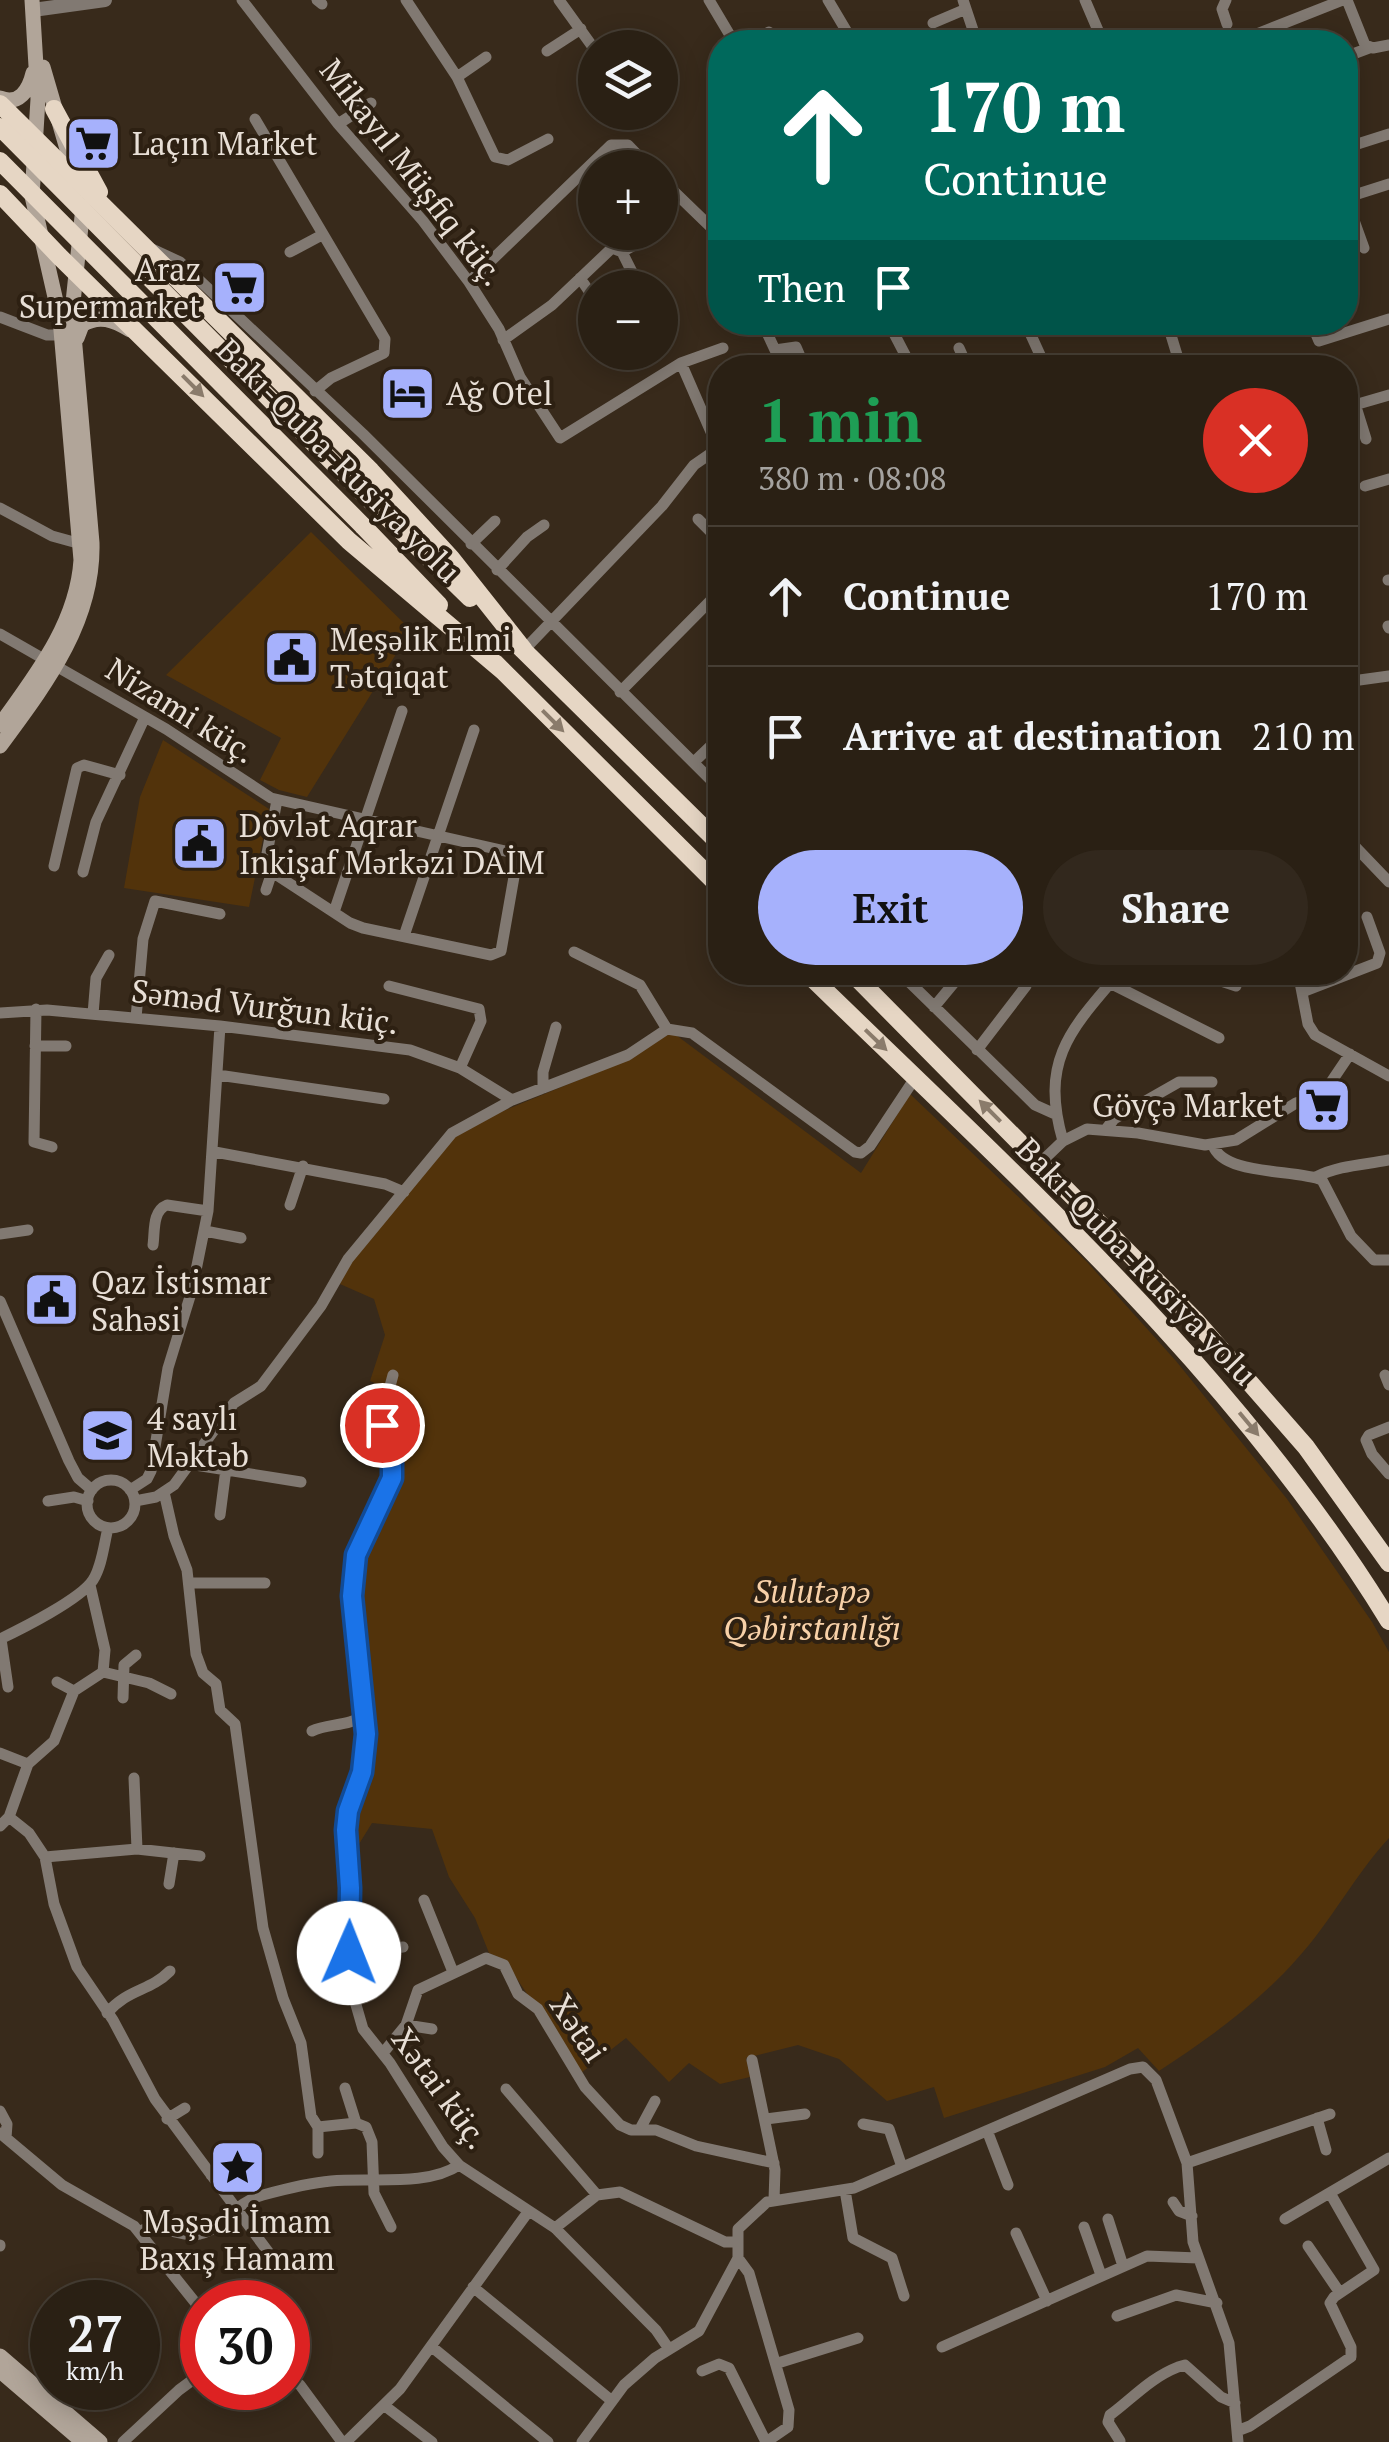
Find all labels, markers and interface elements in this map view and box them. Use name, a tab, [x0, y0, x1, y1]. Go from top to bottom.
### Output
map controls	[578, 30, 678, 370]
button: layers	[578, 30, 678, 130]
street label: Mikayıl Müşfiq küç.	[311, 50, 515, 294]
text: 170 m	[923, 59, 1125, 152]
icon: ahead	[758, 70, 888, 200]
supermarket icon: Laçın Market	[63, 113, 123, 173]
place label: Laçın Market	[132, 122, 317, 164]
text: Continue	[923, 148, 1108, 208]
button: +	[578, 150, 678, 250]
place label: Araz Supermarket	[19, 248, 201, 327]
supermarket icon: Araz Supermarket	[210, 257, 270, 317]
icon: arrive	[866, 260, 921, 315]
text: Then	[758, 263, 846, 313]
button: −	[578, 270, 678, 370]
street label: Bakı-Quba-Rusiya yolu	[208, 329, 470, 591]
hotel icon: Ağ Otel	[377, 363, 437, 423]
place label: Ağ Otel	[446, 372, 553, 414]
one-way arrow	[180, 374, 204, 397]
text: 1 min	[758, 380, 922, 459]
button: close	[1203, 388, 1308, 493]
text: 380 m · 08:08	[758, 457, 946, 499]
icon: ahead	[758, 569, 813, 624]
text: Continue	[843, 571, 1010, 621]
text: 170 m	[1205, 571, 1308, 621]
place label: Meşəlik Elmi Tətqiqat	[330, 618, 512, 697]
public building icon: Meşəlik Elmi Tətqiqat	[261, 627, 321, 687]
street label: Nizami küç.	[98, 648, 264, 772]
one-way arrow	[541, 709, 565, 733]
icon: arrive	[758, 709, 813, 764]
text: Arrive at destination	[843, 711, 1222, 761]
text: 210 m	[1252, 711, 1355, 761]
place label: Dövlət Aqrar Inkişaf Mərkəzi DAİM	[239, 804, 545, 883]
public building icon: Dövlət Aqrar Inkişaf Mərkəzi DAİM	[170, 813, 230, 873]
button: Exit	[758, 850, 1023, 965]
button: Share	[1043, 850, 1308, 965]
street label: Səməd Vurğun küç.	[129, 969, 401, 1043]
one-way arrow	[864, 1028, 888, 1051]
supermarket icon: Göyçə Market	[1293, 1075, 1353, 1135]
place label: Göyçə Market	[1092, 1084, 1284, 1126]
one-way arrow	[978, 1099, 1002, 1123]
street label: Bakı-Quba-Rusiya yolu	[1008, 1128, 1266, 1394]
place label: Qaz İstismar Sahəsi	[91, 1261, 271, 1340]
public building icon: Qaz İstismar Sahəsi	[22, 1270, 82, 1330]
pin	[340, 1383, 425, 1468]
place label: 4 saylı Məktəb	[147, 1397, 249, 1476]
icon: arrive	[355, 1398, 410, 1453]
school or university icon: 4 saylı Məktəb	[78, 1406, 138, 1466]
one-way arrow	[1237, 1411, 1259, 1436]
park label: Sulutəpə Qəbirstanlığı	[723, 1570, 901, 1649]
position arrow	[297, 1901, 401, 2005]
street label: Xətai	[541, 1986, 617, 2070]
street label: Xətai küç.	[383, 2019, 499, 2157]
place icon: Məşədi İmam Baxış Hamam	[207, 2137, 267, 2197]
place label: Məşədi İmam Baxış Hamam	[139, 2200, 335, 2279]
speed limit sign: 30	[180, 2280, 310, 2410]
text: 27	[67, 2300, 123, 2366]
text: km/h	[66, 2354, 124, 2387]

